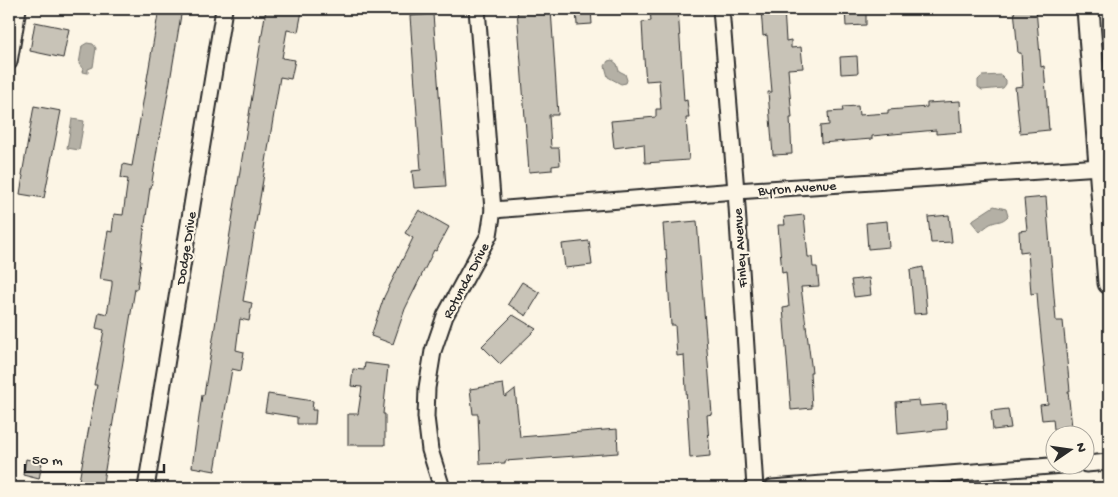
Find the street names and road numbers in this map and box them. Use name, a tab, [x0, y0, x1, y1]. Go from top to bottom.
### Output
street label: Byron Avenue	[757, 178, 838, 201]
street label: Finley Avenue	[730, 207, 753, 289]
street label: Dodge Drive	[173, 210, 202, 287]
street label: Rotunda Drive	[440, 240, 495, 322]

